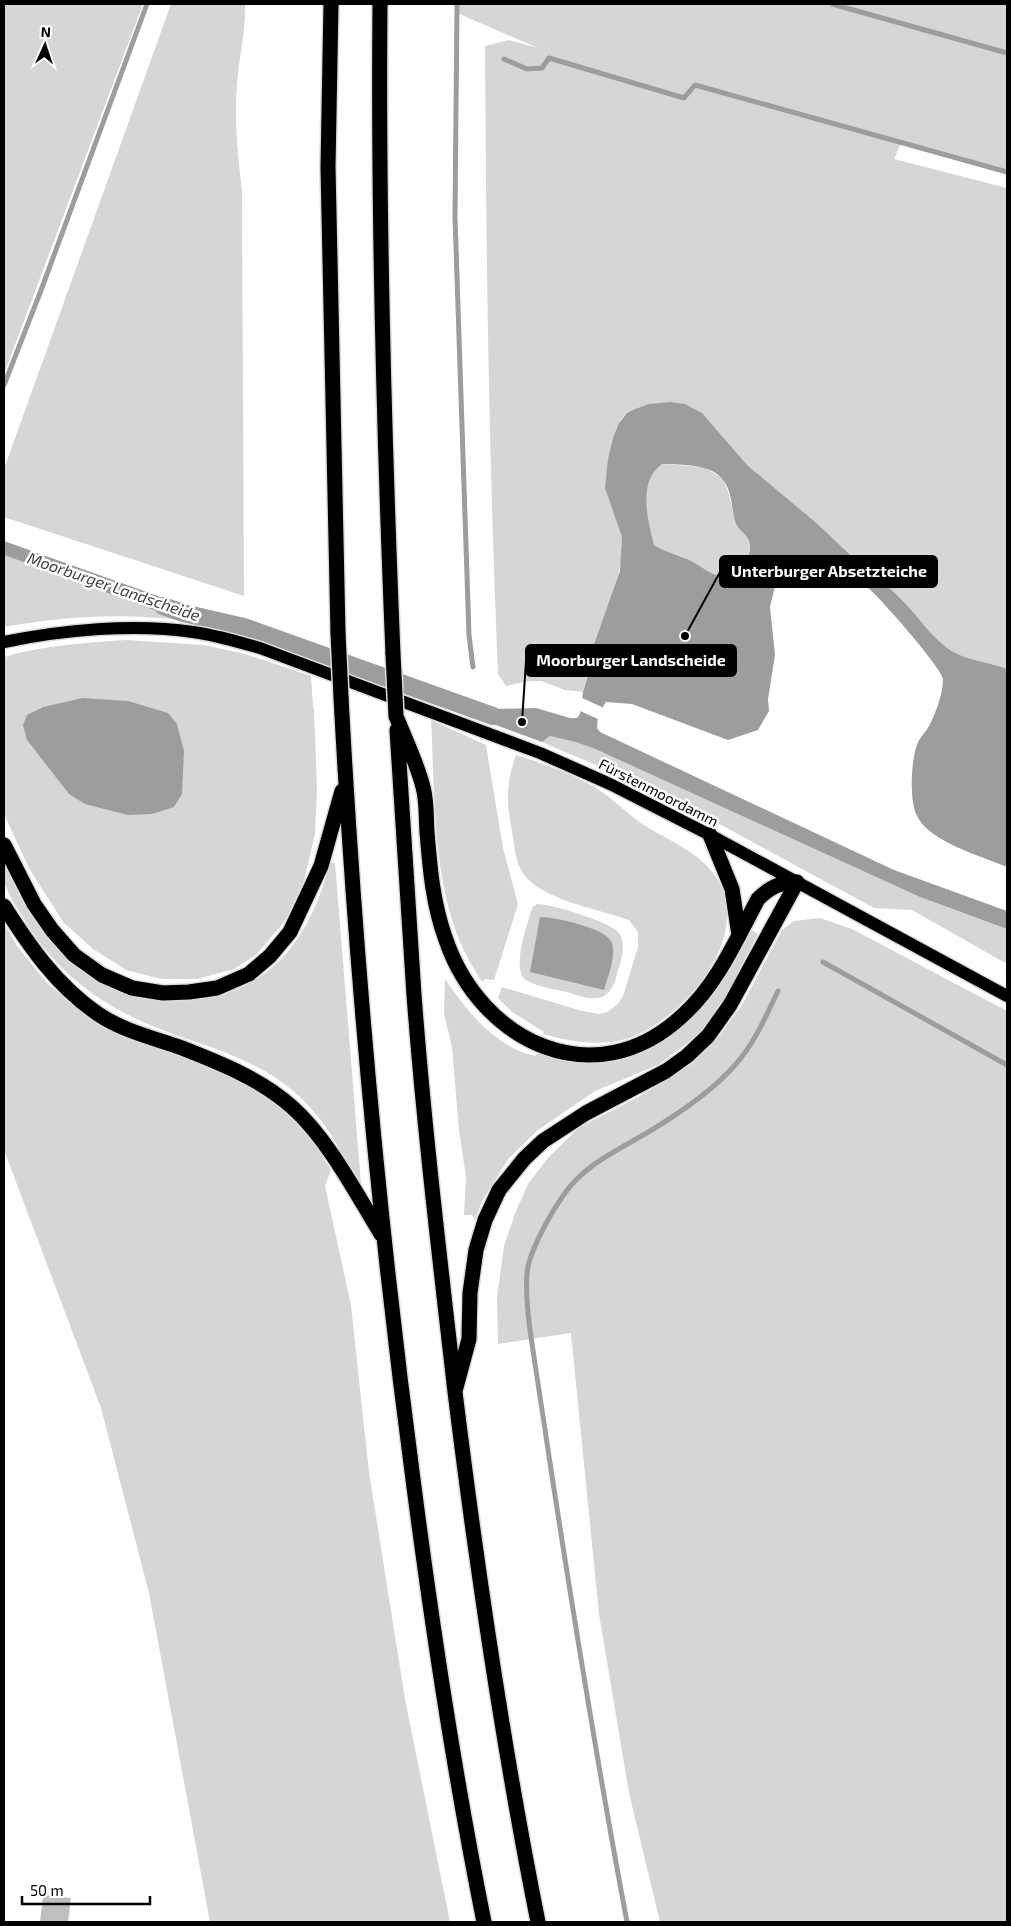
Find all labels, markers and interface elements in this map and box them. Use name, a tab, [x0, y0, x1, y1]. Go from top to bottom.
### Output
north arrow	[20, 20, 70, 70]
text: N	[40, 23, 51, 40]
water label: Moorburger Landscheide	[25, 547, 203, 625]
callout: Unterburger Absetzteiche	[720, 556, 937, 587]
text: Unterburger Absetzteiche	[731, 561, 927, 580]
callout: Moorburger Landscheide	[526, 645, 736, 676]
text: Moorburger Landscheide	[536, 650, 726, 669]
street label: Fürstenmoordamm	[596, 754, 722, 830]
scale bar	[22, 1874, 150, 1906]
text: 50 m	[30, 1881, 64, 1899]

